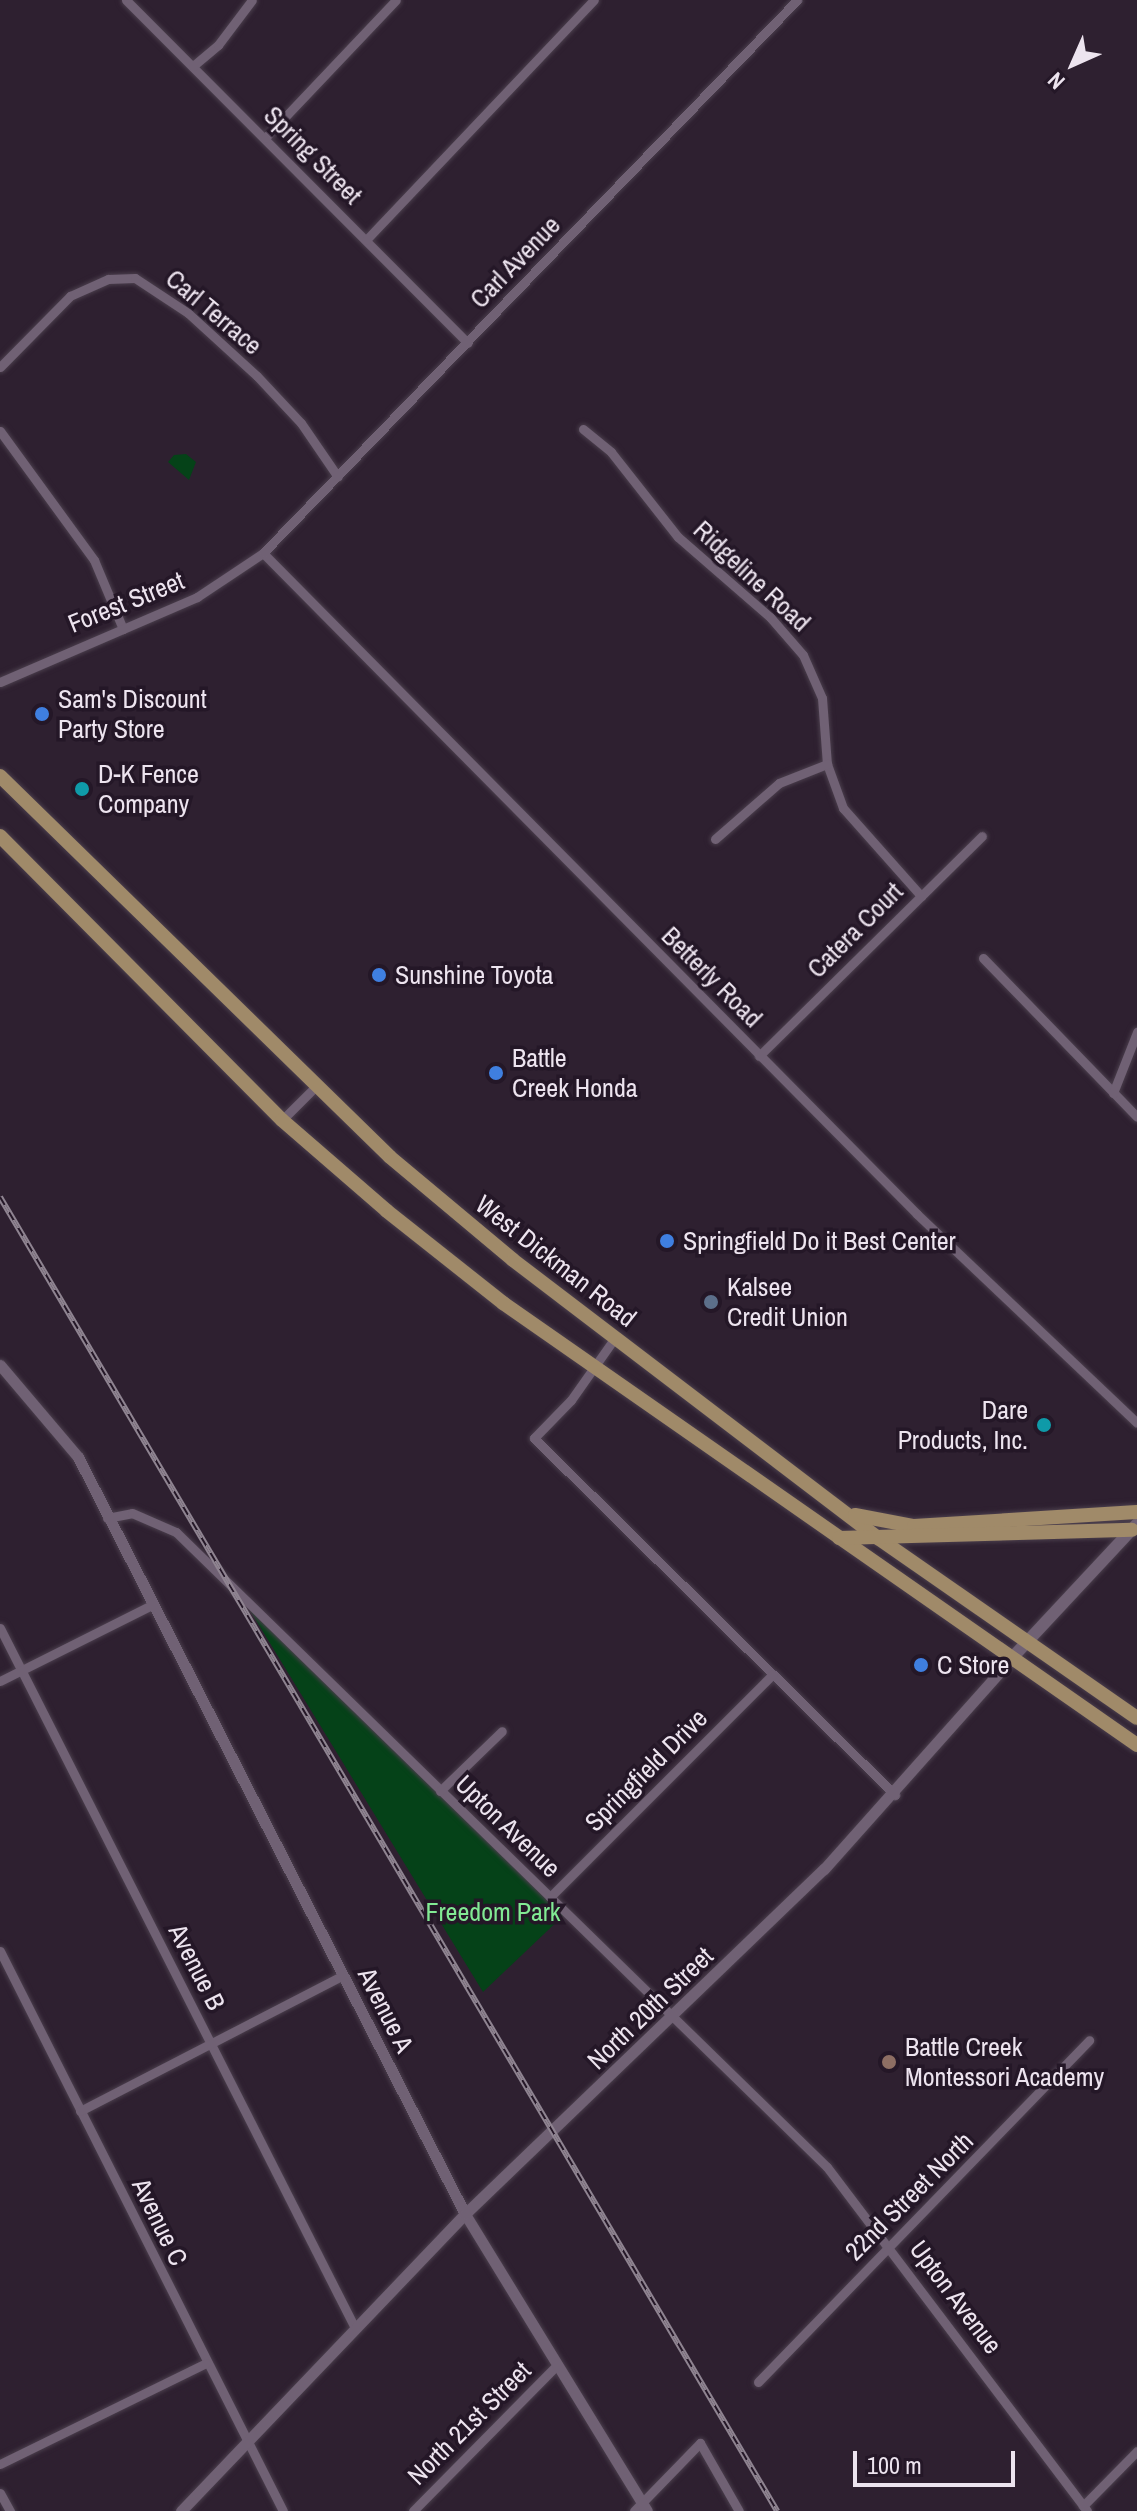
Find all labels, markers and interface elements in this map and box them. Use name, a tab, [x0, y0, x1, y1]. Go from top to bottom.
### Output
north arrow	[1033, 24, 1113, 104]
text: N	[1041, 66, 1071, 96]
street label: Spring Street	[258, 100, 368, 210]
street label: Carl Avenue	[463, 209, 567, 315]
street label: Carl Terrace	[160, 263, 268, 361]
street label: Ridgeline Road	[687, 514, 817, 638]
street label: Forest Street	[64, 565, 188, 639]
place label: Sam's Discount Party Store	[58, 683, 207, 744]
marker: Sam's Discount Party Store	[33, 705, 51, 723]
place label: D-K Fence Company	[98, 758, 199, 820]
marker: D-K Fence Company	[73, 780, 91, 798]
street label: Catera Court	[801, 876, 909, 984]
street label: Betterly Road	[655, 920, 769, 1034]
place label: Sunshine Toyota	[395, 959, 554, 991]
marker: Sunshine Toyota	[370, 966, 388, 984]
place label: Battle Creek Honda	[512, 1042, 638, 1104]
marker: Battle Creek Honda	[487, 1064, 505, 1082]
street label: West Dickman Road	[470, 1189, 642, 1333]
place label: Springfield Do it Best Center	[683, 1225, 956, 1257]
marker: Springfield Do it Best Center	[658, 1232, 676, 1250]
place label: Kalsee Credit Union	[727, 1271, 848, 1332]
marker: Kalsee Credit Union	[702, 1293, 720, 1311]
place label: Dare Products, Inc.	[898, 1394, 1028, 1456]
marker: Dare Products, Inc.	[1035, 1416, 1053, 1434]
place label: C Store	[937, 1649, 1009, 1681]
marker: C Store	[912, 1656, 930, 1674]
street label: Springfield Drive	[578, 1702, 714, 1838]
street label: Upton Avenue	[449, 1768, 567, 1884]
park label: Freedom Park	[425, 1896, 561, 1928]
street label: Avenue B	[162, 1919, 232, 2015]
street label: North 20th Street	[581, 1940, 719, 2076]
street label: Avenue A	[351, 1962, 421, 2058]
place label: Battle Creek Montessori Academy	[905, 2031, 1105, 2092]
marker: Battle Creek Montessori Academy	[880, 2053, 898, 2071]
street label: 22nd Street North	[838, 2125, 980, 2267]
street label: Avenue C	[126, 2173, 194, 2271]
street label: Upton Avenue	[903, 2234, 1009, 2360]
street label: North 21st Street	[401, 2355, 537, 2491]
scale bar	[857, 2435, 1019, 2485]
text: 100 m	[867, 2449, 922, 2481]

